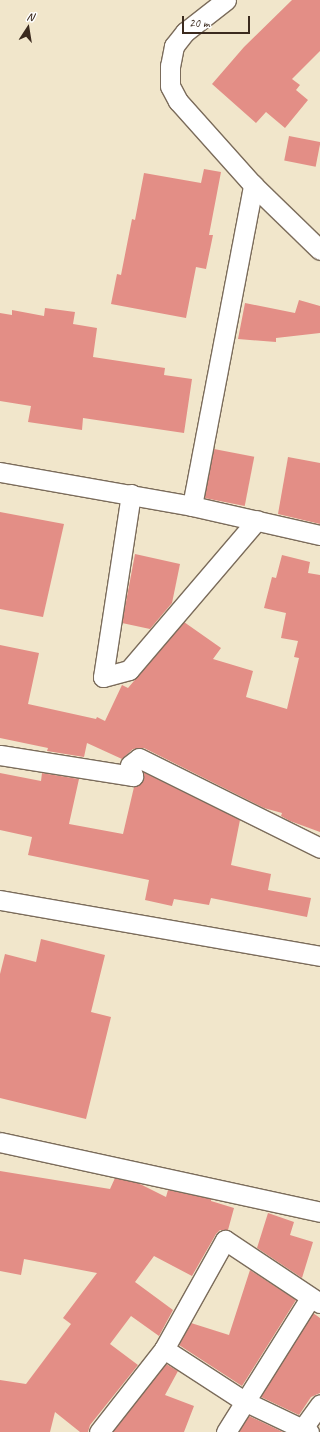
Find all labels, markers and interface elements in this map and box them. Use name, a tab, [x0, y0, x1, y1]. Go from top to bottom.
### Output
north arrow	[8, 8, 48, 48]
scale bar	[184, 8, 252, 34]
text: N	[26, 9, 35, 24]
text: 20 m	[189, 15, 209, 31]

